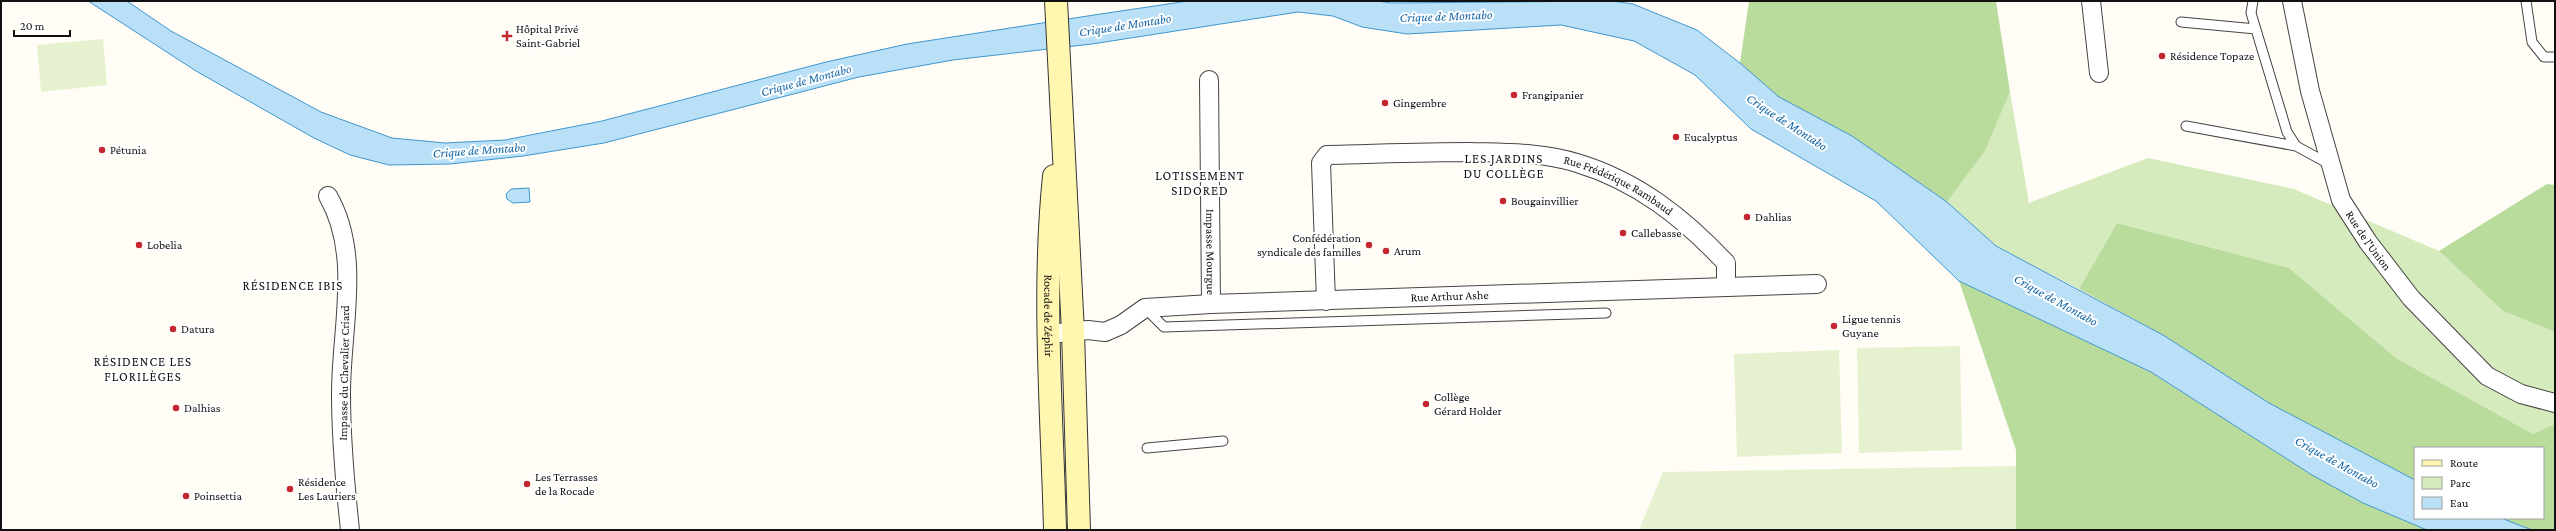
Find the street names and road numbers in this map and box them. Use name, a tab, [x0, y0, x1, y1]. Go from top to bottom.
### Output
street label: Rue Frédérique Rambaud	[1562, 153, 1676, 219]
street label: Rue de l'Union	[2343, 208, 2395, 274]
street label: Impasse Mourgue	[1203, 209, 1218, 295]
street label: Rocade de Zéphir	[1041, 274, 1056, 358]
street label: Rue Arthur Ashe	[1410, 288, 1489, 304]
street label: Impasse du Chevalier Criard	[336, 305, 352, 441]

